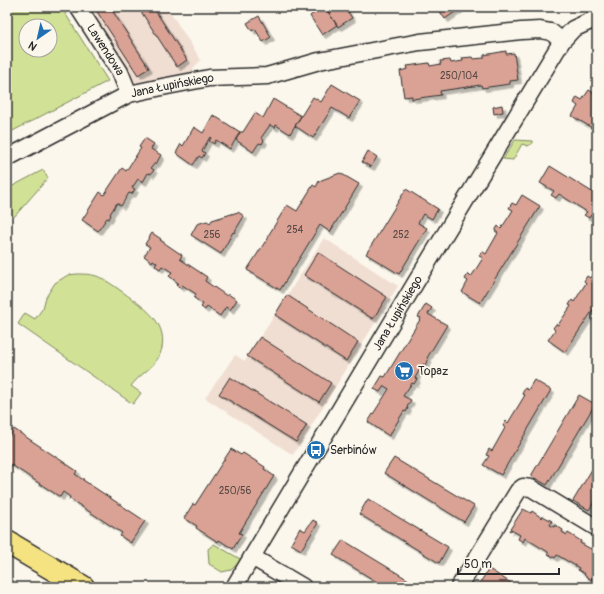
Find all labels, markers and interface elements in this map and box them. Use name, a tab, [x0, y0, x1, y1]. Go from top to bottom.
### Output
north arrow	[18, 18, 58, 58]
street label: Lawendowa	[83, 21, 128, 78]
text: N	[26, 38, 39, 53]
house number: 250/104	[440, 70, 478, 82]
street label: Jana Łupińskiego	[129, 71, 215, 101]
house number: 254	[287, 224, 304, 236]
house number: 256	[204, 229, 221, 241]
house number: 252	[393, 229, 410, 241]
street label: Jana Łupińskiego	[370, 273, 426, 353]
supermarket icon: Topaz	[393, 360, 415, 382]
place label: Topaz	[418, 364, 448, 379]
bus stop icon: Serbinów	[305, 439, 327, 461]
place label: Serbinów	[330, 443, 377, 458]
house number: 250/56	[219, 485, 252, 497]
scale bar	[458, 550, 559, 576]
text: 50 m	[464, 557, 492, 572]

